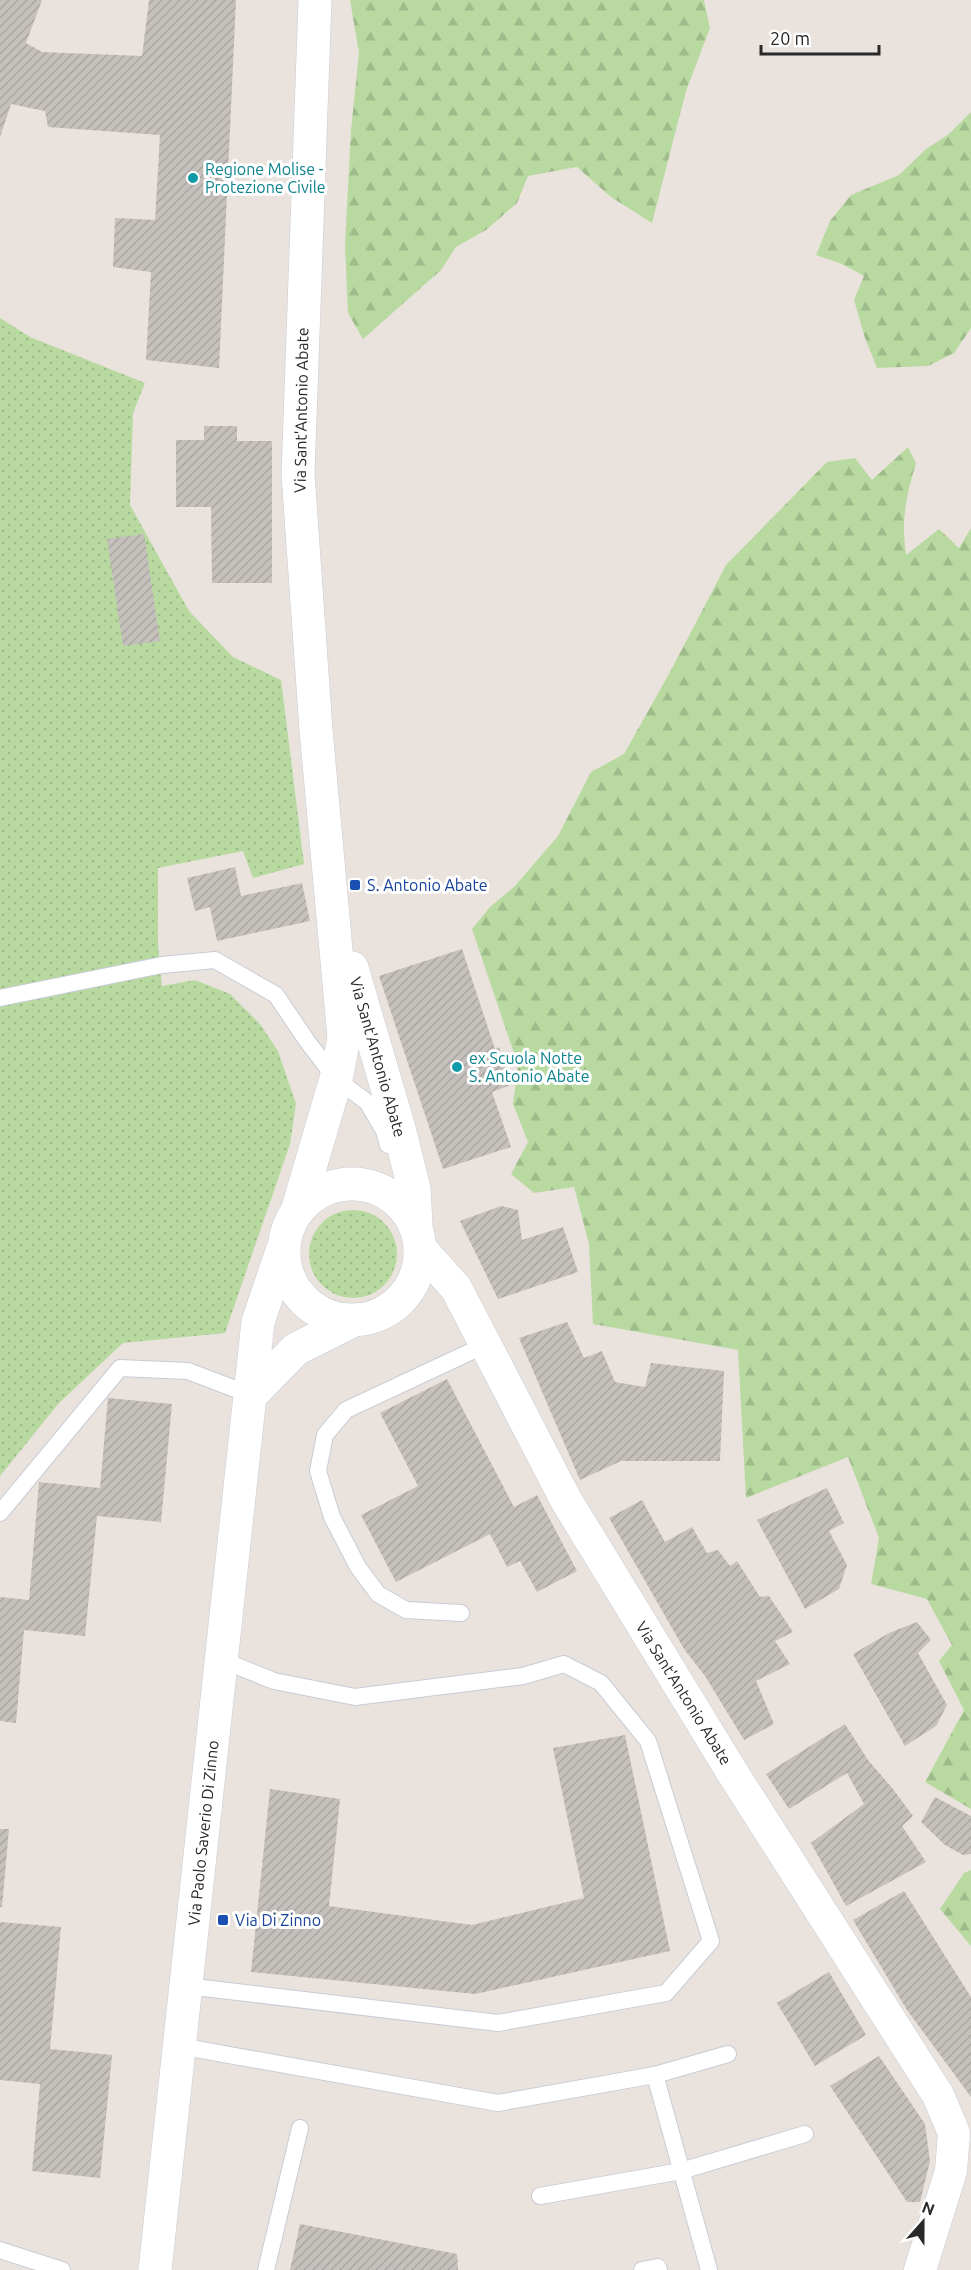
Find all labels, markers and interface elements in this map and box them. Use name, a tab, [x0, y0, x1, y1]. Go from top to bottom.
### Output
scale bar	[761, 18, 880, 56]
text: 20 m	[770, 28, 810, 48]
place label: Regione Molise - Protezione Civile	[205, 160, 326, 196]
marker: Regione Molise - Protezione Civile	[186, 171, 200, 185]
street label: Via Sant'Antonio Abate	[291, 327, 311, 493]
place label: S. Antonio Abate	[367, 876, 488, 894]
marker: S. Antonio Abate	[348, 878, 362, 892]
street label: Via Sant'Antonio Abate	[347, 975, 409, 1139]
place label: ex Scuola Notte S. Antonio Abate	[469, 1049, 590, 1085]
marker: ex Scuola Notte S. Antonio Abate	[450, 1060, 464, 1074]
street label: Via Sant'Antonio Abate	[632, 1618, 736, 1768]
street label: Via Paolo Saverio Di Zinno	[184, 1739, 222, 1927]
place label: Via Di Zinno	[235, 1911, 321, 1929]
marker: Via Di Zinno	[216, 1913, 230, 1927]
north arrow	[893, 2192, 953, 2252]
text: N	[920, 2197, 937, 2219]

